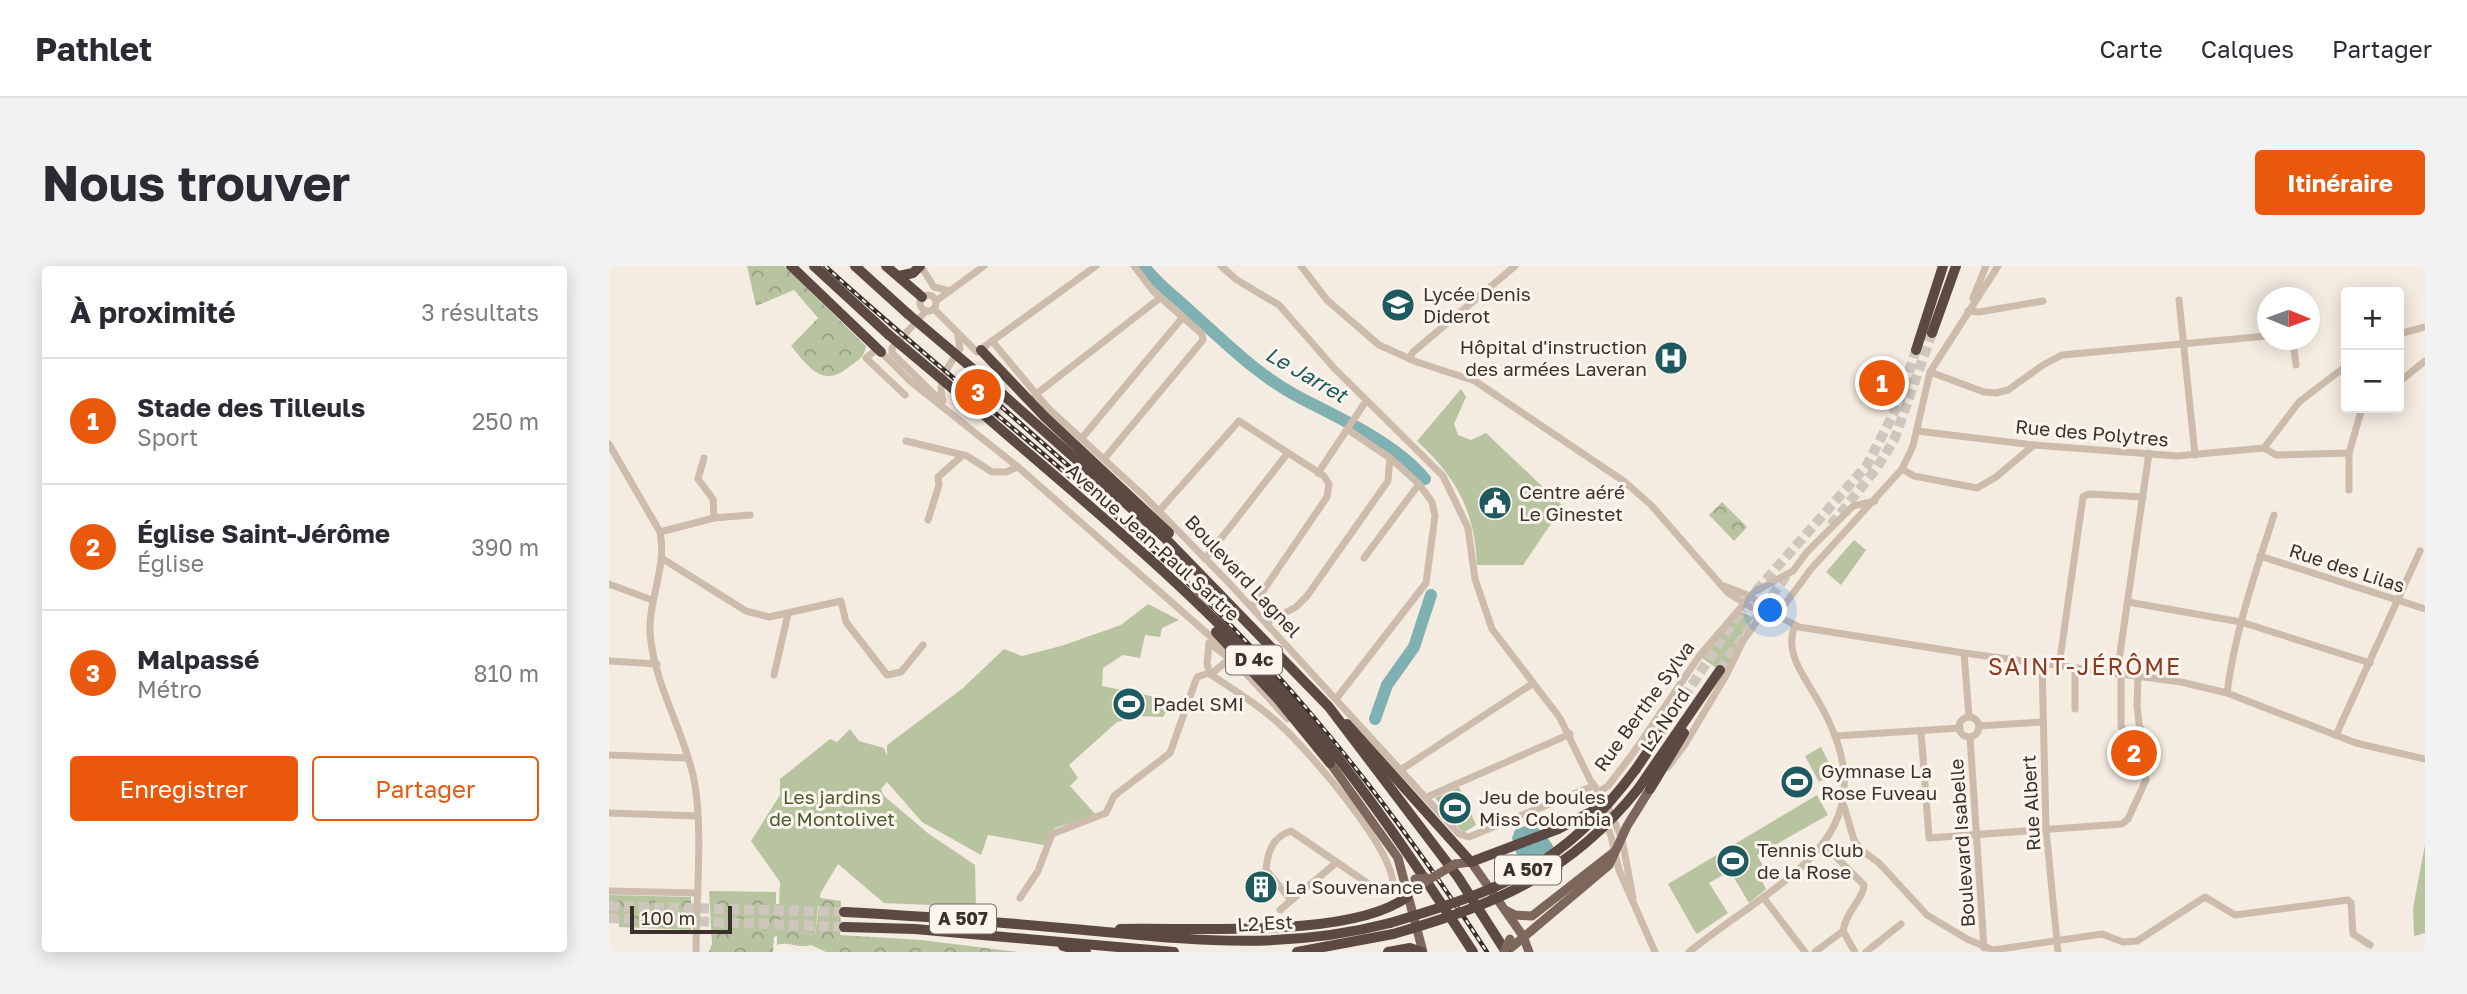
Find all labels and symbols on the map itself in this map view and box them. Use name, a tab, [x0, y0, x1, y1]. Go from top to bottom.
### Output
place label: Lycée Denis Diderot	[1423, 282, 1531, 327]
school or university icon: Lycée Denis Diderot	[1379, 286, 1417, 324]
north arrow	[2257, 287, 2320, 350]
place label: Hôpital d'instruction des armées Laveran	[1460, 335, 1647, 380]
hospital icon: Hôpital d'instruction des armées Laveran	[1652, 339, 1690, 377]
water label: Le Jarret	[1261, 341, 1354, 409]
pin: 1	[1859, 357, 1905, 409]
pin: 3	[955, 366, 1001, 418]
street label: Rue des Polytres	[2014, 414, 2170, 451]
street label: Avenue Jean-Paul Sartre	[1062, 458, 1245, 625]
place label: Centre aéré Le Ginestet	[1519, 480, 1625, 525]
public building icon: Centre aéré Le Ginestet	[1476, 484, 1514, 522]
street label: Boulevard Lagnel	[1181, 510, 1306, 642]
street label: Rue des Lilas	[2286, 538, 2408, 597]
your location	[1753, 593, 1787, 627]
street label: Rue Berthe Sylva	[1589, 636, 1699, 775]
road number: D 4c	[1226, 646, 1282, 674]
district label: SAINT-JÉRÔME	[1988, 652, 2182, 680]
street label: L2 Nord	[1635, 684, 1694, 756]
sports icon: Padel SMI	[1110, 685, 1148, 723]
place label: Padel SMI	[1153, 692, 1244, 715]
pin: 2	[2111, 727, 2157, 779]
street label: Rue Albert	[2016, 754, 2045, 852]
street label: Boulevard Isabelle	[1944, 758, 1979, 928]
place label: Gymnase La Rose Fuveau	[1821, 759, 1937, 804]
sports icon: Gymnase La Rose Fuveau	[1778, 763, 1816, 801]
park label: Les jardins de Montolivet	[769, 785, 895, 830]
place label: Jeu de boules Miss Colombia	[1479, 785, 1611, 830]
sports icon: Jeu de boules Miss Colombia	[1436, 789, 1474, 827]
place label: Tennis Club de la Rose	[1757, 838, 1864, 883]
sports icon: Tennis Club de la Rose	[1714, 842, 1752, 880]
road number: A 507	[1495, 856, 1561, 884]
building icon: La Souvenance	[1242, 868, 1280, 906]
place label: La Souvenance	[1285, 875, 1423, 898]
scale bar	[630, 903, 731, 935]
road number: A 507	[930, 904, 996, 934]
street label: L2 Est	[1236, 910, 1293, 935]

